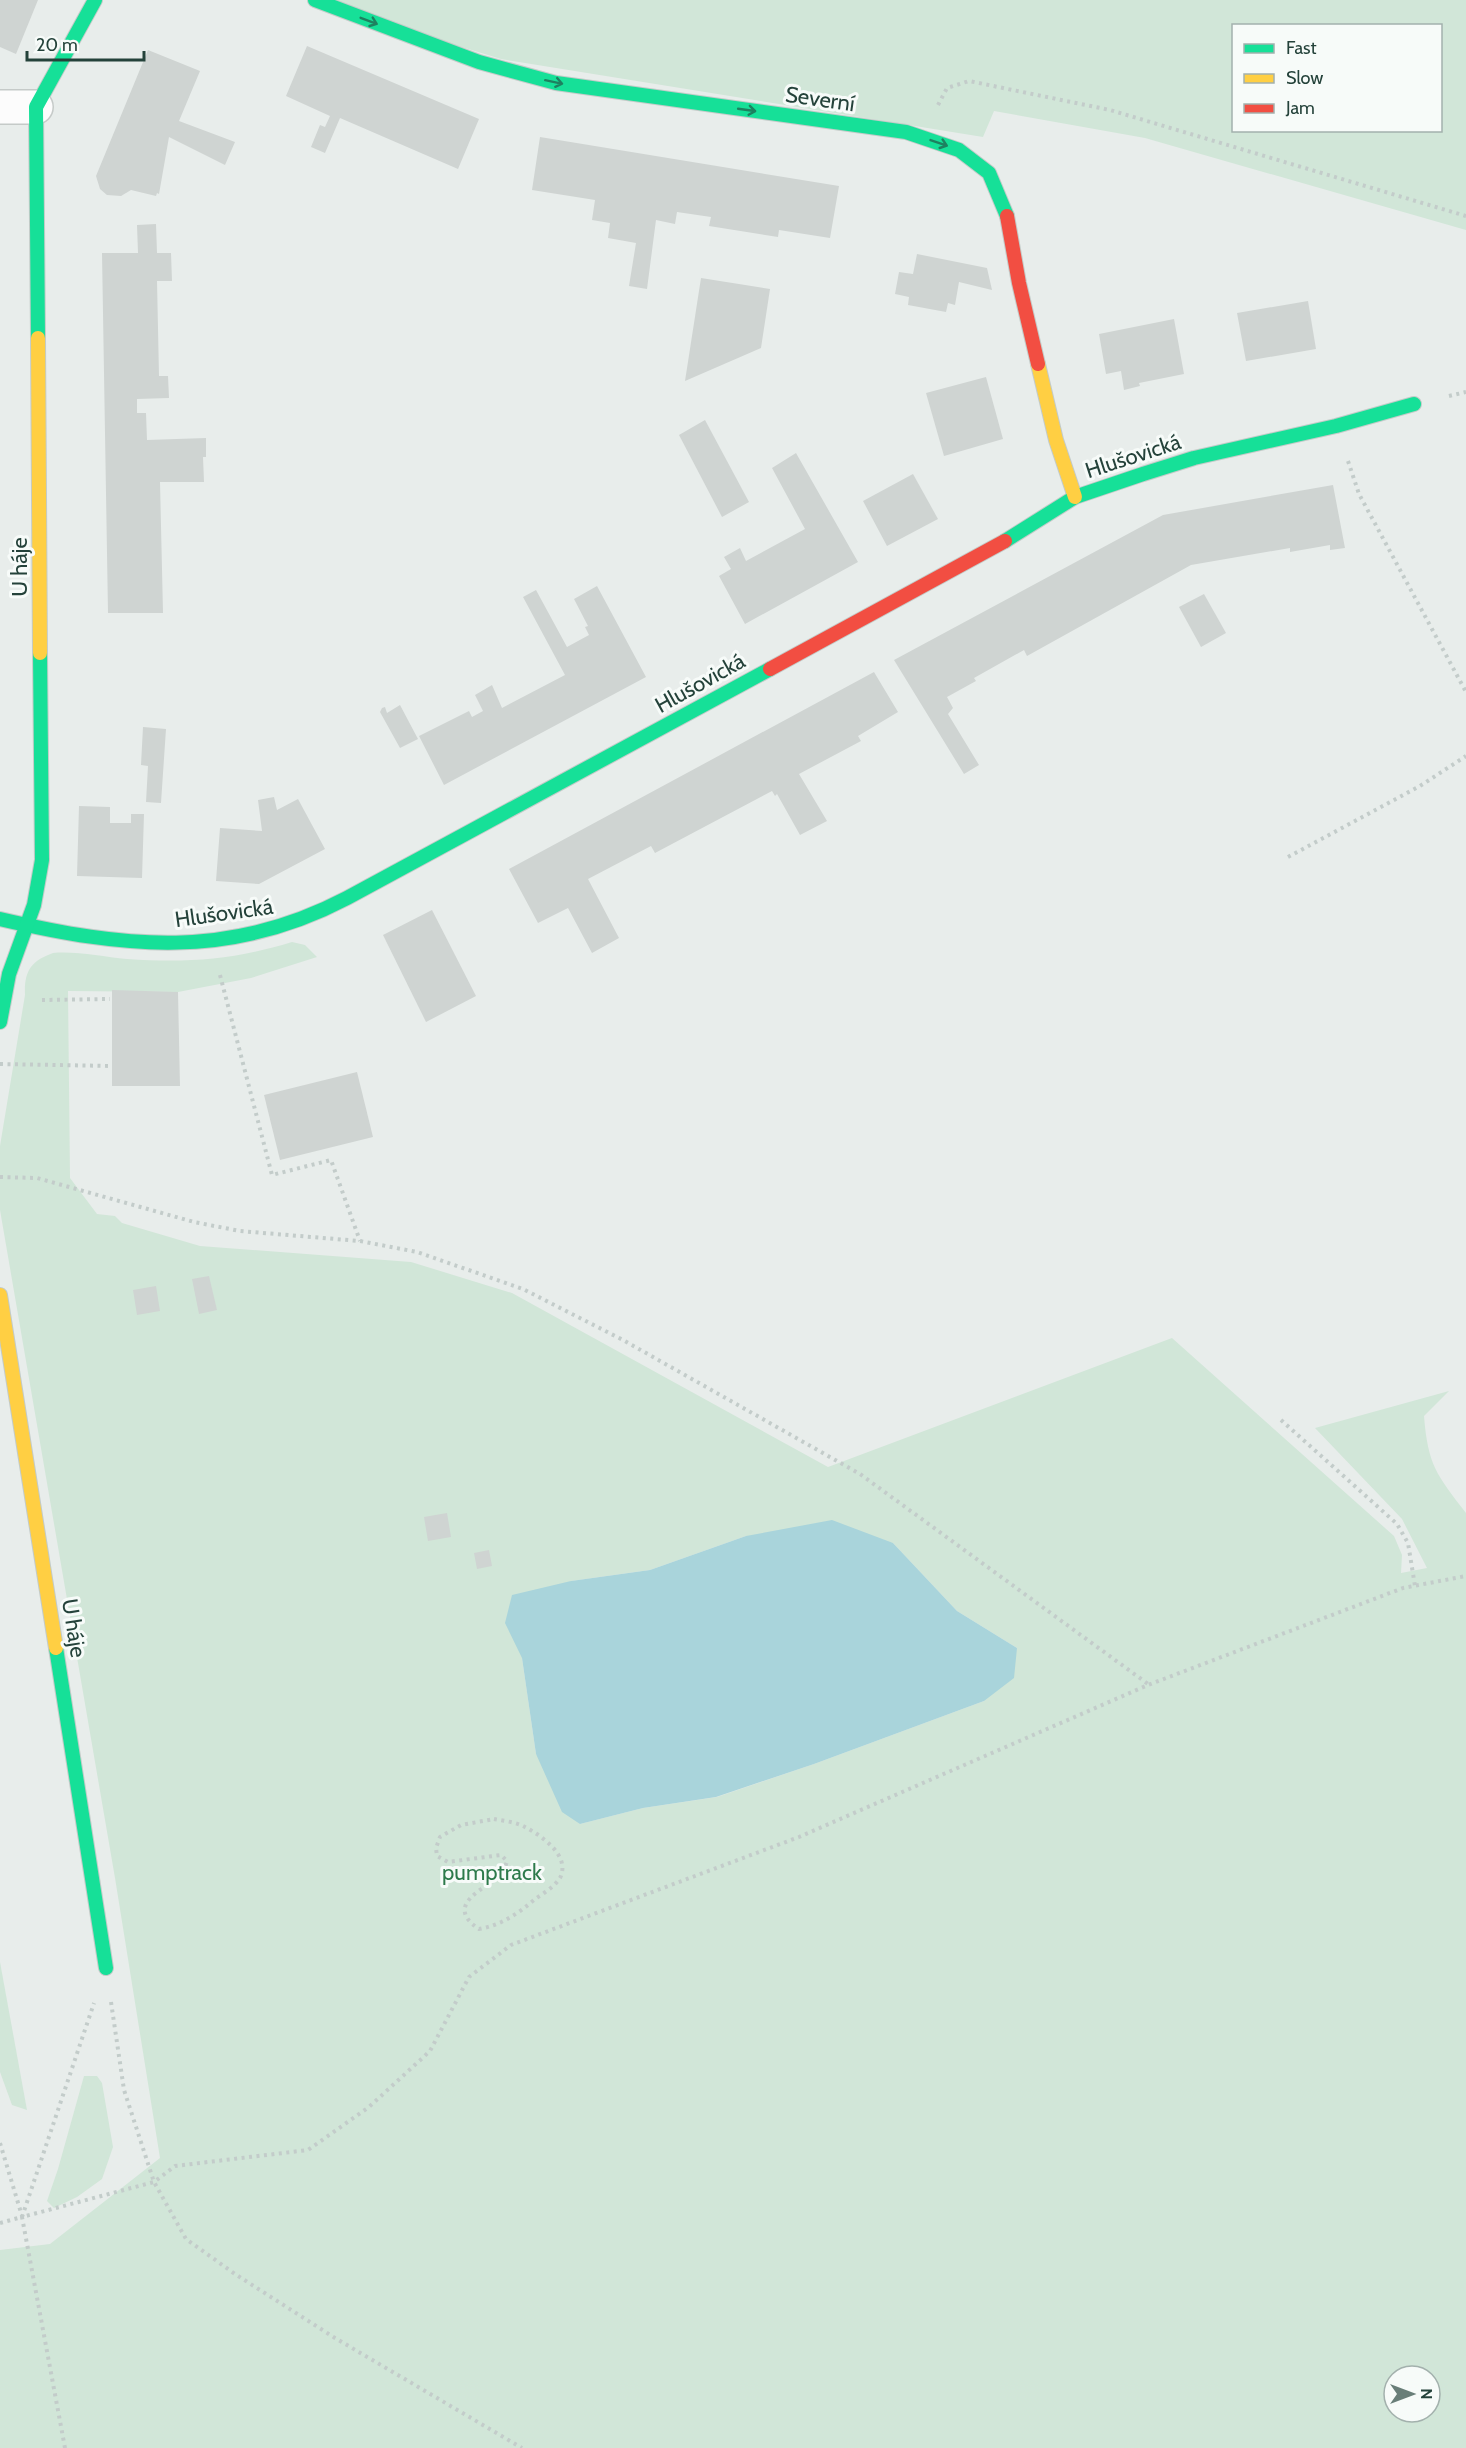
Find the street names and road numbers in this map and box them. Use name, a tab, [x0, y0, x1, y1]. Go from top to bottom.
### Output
street label: Severní	[784, 81, 857, 117]
street label: Hlušovická	[1082, 428, 1185, 484]
street label: U háje	[6, 537, 33, 597]
street label: Hlušovická	[650, 647, 750, 719]
street label: Hlušovická	[173, 893, 275, 933]
street label: U háje	[56, 1597, 92, 1659]

